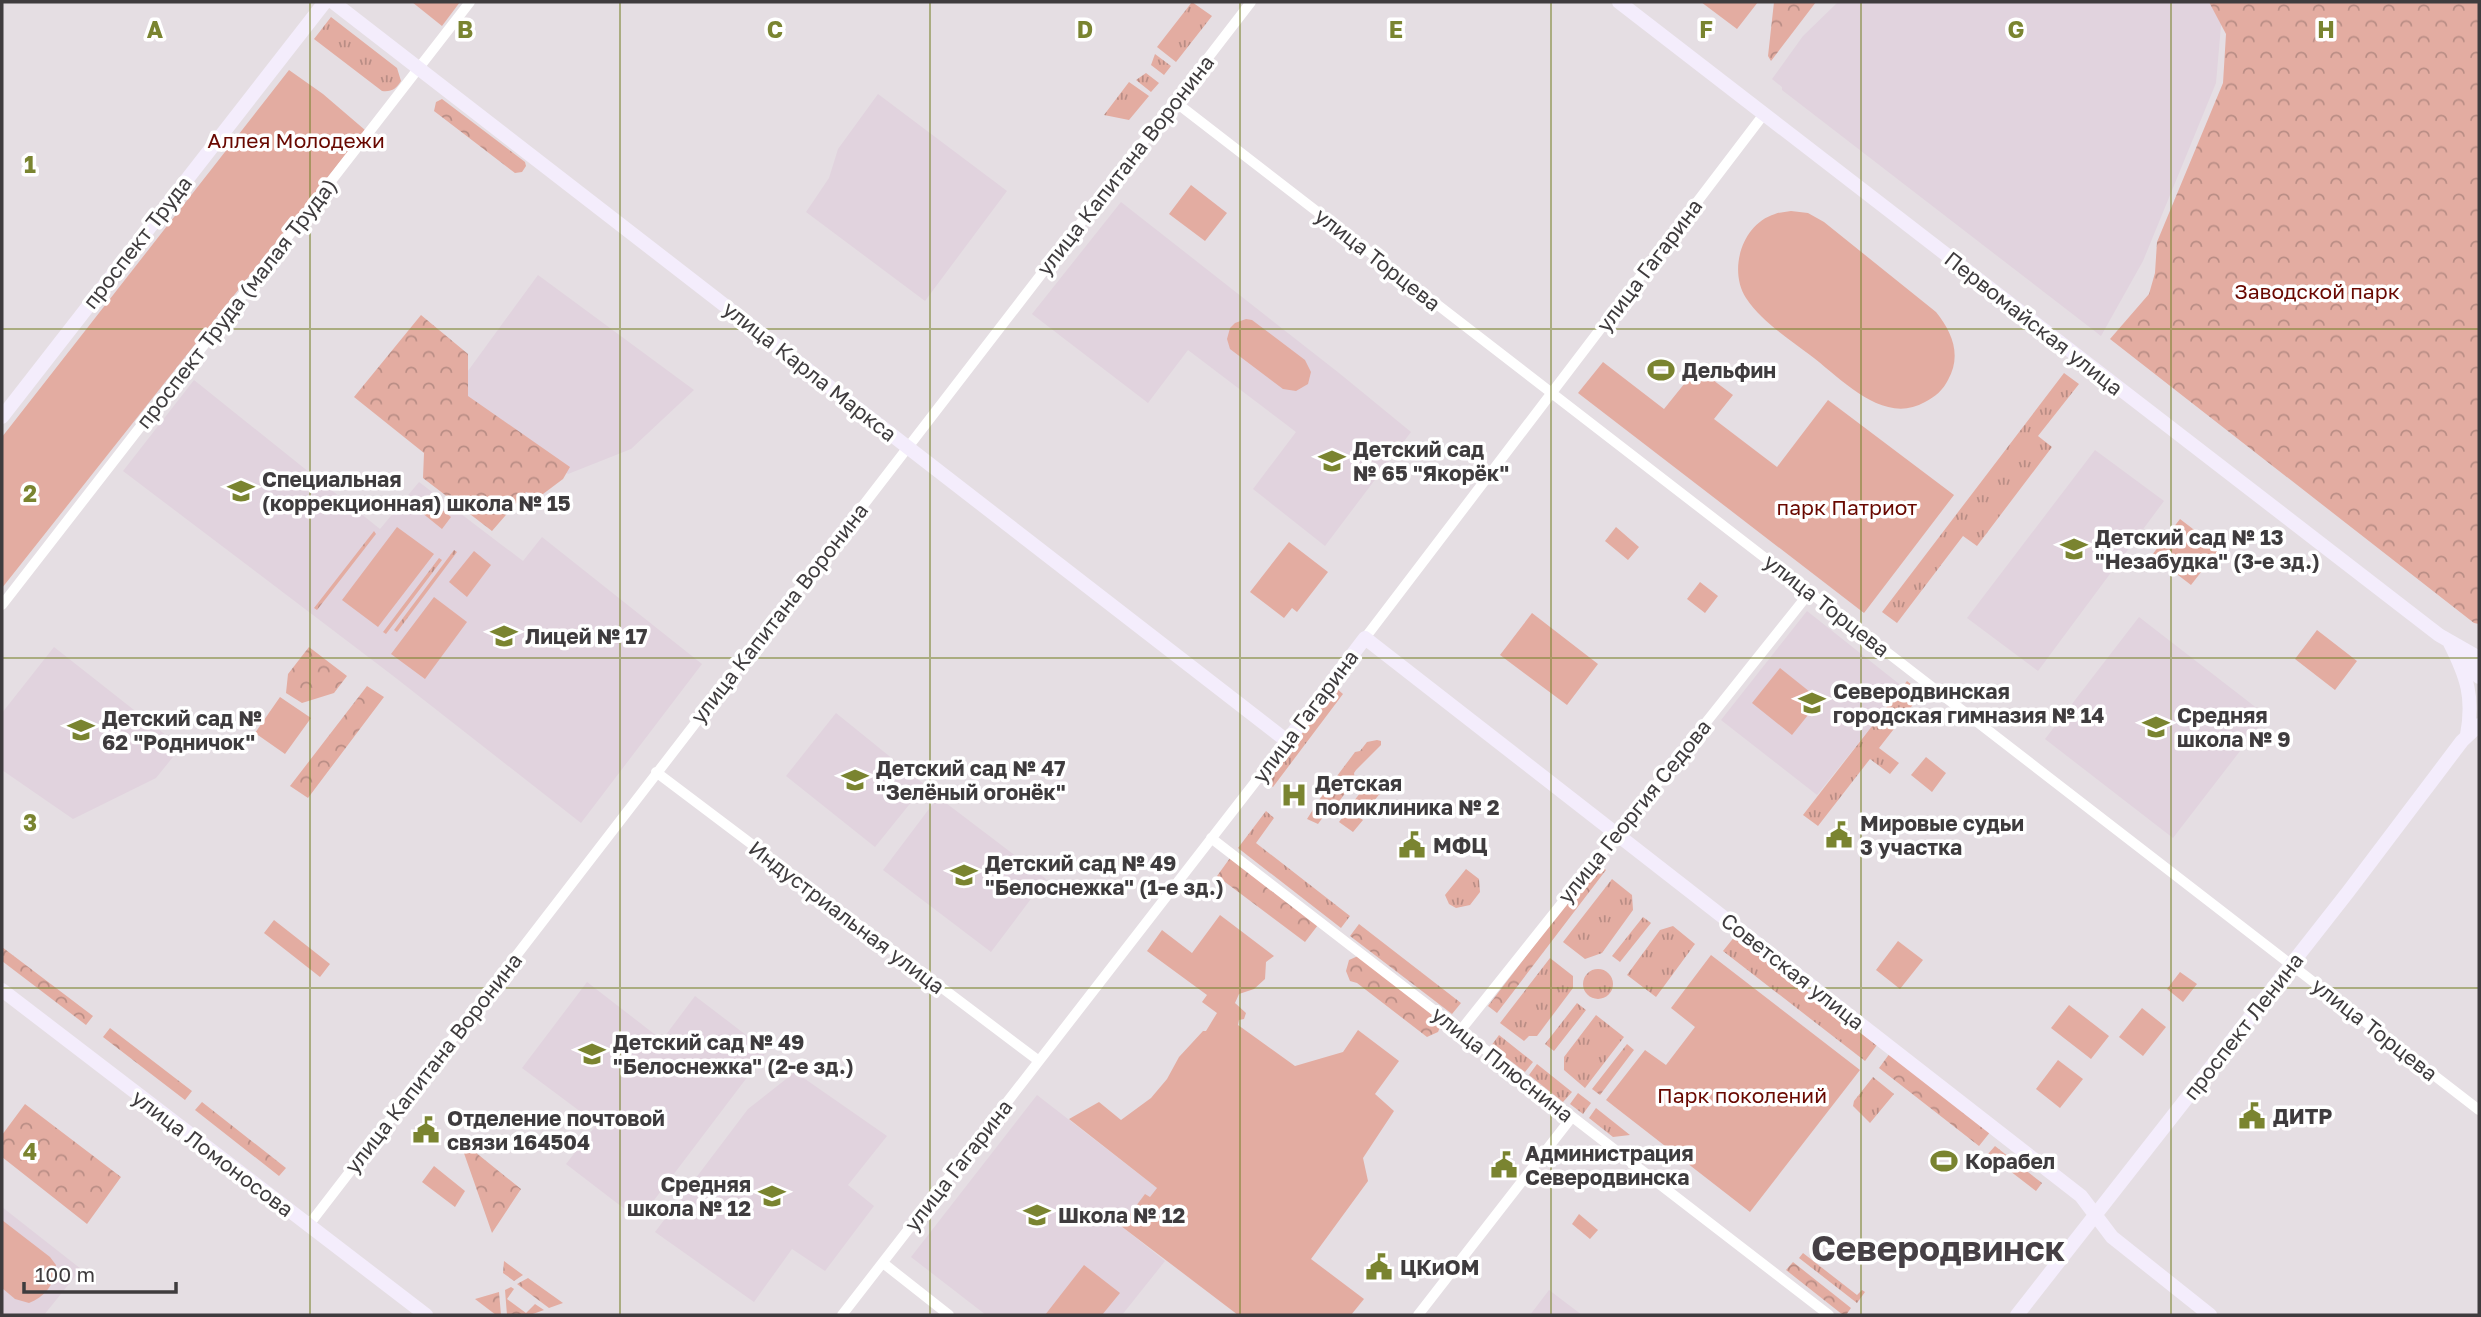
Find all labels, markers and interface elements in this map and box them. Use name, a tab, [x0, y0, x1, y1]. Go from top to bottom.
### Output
text: A	[147, 15, 164, 43]
text: B	[457, 15, 473, 43]
text: C	[767, 15, 783, 43]
text: D	[1077, 15, 1093, 43]
text: E	[1389, 15, 1403, 43]
text: F	[1699, 15, 1713, 43]
text: G	[2008, 15, 2024, 43]
text: H	[2317, 15, 2335, 43]
street label: улица Капитана Воронина	[1031, 50, 1219, 280]
park label: Аллея Молодежи	[207, 127, 385, 153]
text: 1	[24, 150, 36, 178]
street label: проспект Труда	[77, 170, 197, 314]
street label: проспект Труда (малая Труда)	[130, 173, 342, 433]
street label: улица Гагарина	[1591, 193, 1707, 337]
street label: улица Торцева	[1310, 202, 1446, 316]
street label: Первомайская улица	[1940, 245, 2128, 401]
park label: Заводской парк	[2234, 278, 2400, 304]
street label: улица Карла Маркса	[718, 295, 902, 447]
sports icon: Дельфин	[1646, 355, 1676, 385]
place label: Дельфин	[1682, 357, 1776, 383]
place label: Детский сад № 65 "Якорёк"	[1353, 436, 1509, 486]
school or university icon: Детский сад № 65 "Якорёк"	[1317, 446, 1347, 476]
place label: Специальная (коррекционная) школа № 15	[262, 466, 571, 516]
school or university icon: Специальная (коррекционная) школа № 15	[226, 476, 256, 506]
text: 2	[23, 479, 37, 507]
park label: парк Патриот	[1777, 494, 1917, 520]
street label: улица Капитана Воронина	[685, 498, 873, 728]
place label: Детский сад № 13 "Незабудка" (3-е зд.)	[2095, 524, 2320, 574]
school or university icon: Детский сад № 13 "Незабудка" (3-е зд.)	[2059, 534, 2089, 564]
street label: улица Торцева	[1759, 548, 1895, 662]
school or university icon: Лицей № 17	[489, 621, 519, 651]
place label: Лицей № 17	[525, 623, 648, 649]
street label: улица Гагарина	[1247, 644, 1363, 788]
place label: Северодвинская городская гимназия № 14	[1833, 678, 2104, 728]
school or university icon: Северодвинская городская гимназия № 14	[1797, 688, 1827, 718]
place label: Средняя школа № 9	[2177, 702, 2291, 752]
place label: Детский сад № 62 "Родничок"	[102, 705, 262, 755]
school or university icon: Средняя школа № 9	[2141, 712, 2171, 742]
street label: улица Георгия Седова	[1552, 714, 1716, 908]
school or university icon: Детский сад № 62 "Родничок"	[66, 715, 96, 745]
place label: Детский сад № 47 "Зелёный огонёк"	[876, 755, 1066, 805]
school or university icon: Детский сад № 47 "Зелёный огонёк"	[840, 765, 870, 795]
place label: Детская поликлиника № 2	[1315, 770, 1500, 820]
hospital icon: Детская поликлиника № 2	[1279, 780, 1309, 810]
text: 3	[23, 808, 37, 836]
place label: Мировые судьи 3 участка	[1860, 810, 2024, 860]
public building icon: Мировые судьи 3 участка	[1824, 820, 1854, 850]
public building icon: МФЦ	[1397, 830, 1427, 860]
place label: МФЦ	[1433, 832, 1488, 858]
street label: Индустриальная улица	[744, 835, 950, 999]
place label: Детский сад № 49 "Белоснежка" (1-е зд.)	[985, 850, 1224, 900]
school or university icon: Детский сад № 49 "Белоснежка" (1-е зд.)	[949, 860, 979, 890]
street label: Советская улица	[1716, 907, 1870, 1035]
street label: проспект Ленина	[2178, 947, 2308, 1105]
street label: улица Капитана Воронина	[339, 948, 527, 1178]
street label: улица Торцева	[2307, 972, 2443, 1086]
street label: улица Плюснина	[1427, 1001, 1579, 1127]
place label: Детский сад № 49 "Белоснежка" (2-е зд.)	[613, 1029, 854, 1079]
school or university icon: Детский сад № 49 "Белоснежка" (2-е зд.)	[577, 1039, 607, 1069]
park label: Парк поколений	[1657, 1082, 1827, 1108]
street label: улица Ломоносова	[127, 1084, 299, 1222]
street label: улица Гагарина	[899, 1094, 1017, 1236]
public building icon: ДИТР	[2237, 1101, 2267, 1131]
place label: ДИТР	[2273, 1103, 2332, 1129]
place label: Отделение почтовой связи 164504	[447, 1105, 665, 1155]
public building icon: Отделение почтовой связи 164504	[411, 1115, 441, 1145]
text: 4	[23, 1137, 37, 1165]
place label: Администрация Северодвинска	[1525, 1140, 1693, 1190]
sports icon: Корабел	[1929, 1146, 1959, 1176]
place label: Корабел	[1965, 1148, 2055, 1174]
public building icon: Администрация Северодвинска	[1489, 1150, 1519, 1180]
place label: Средняя школа № 12	[627, 1171, 751, 1221]
school or university icon: Средняя школа № 12	[757, 1181, 787, 1211]
school or university icon: Школа № 12	[1022, 1200, 1052, 1230]
place label: Школа № 12	[1058, 1202, 1185, 1228]
district label: Северодвинск	[1811, 1227, 2065, 1269]
scale bar	[24, 1250, 177, 1294]
public building icon: ЦКиОМ	[1364, 1252, 1394, 1282]
place label: ЦКиОМ	[1400, 1254, 1479, 1280]
text: 100 m	[35, 1261, 95, 1287]

